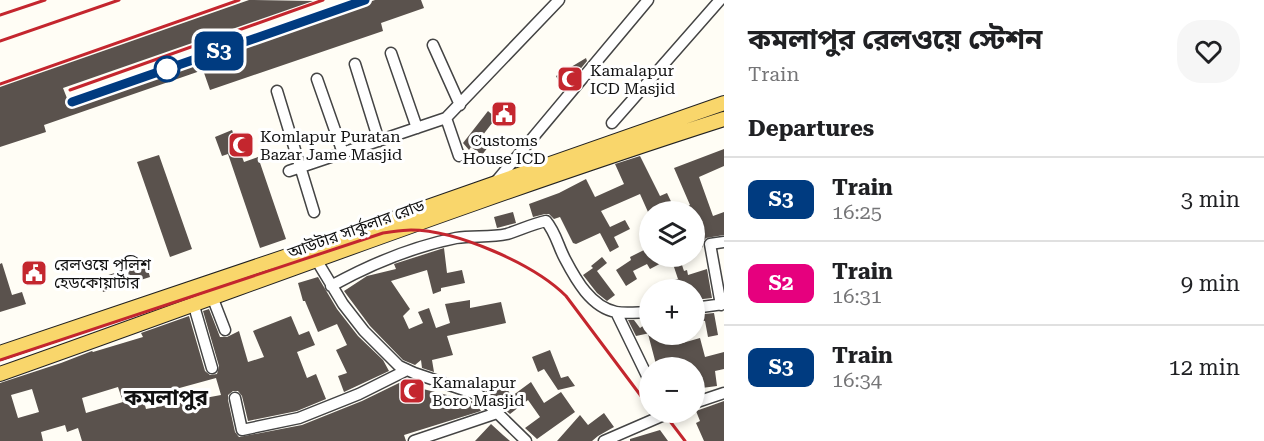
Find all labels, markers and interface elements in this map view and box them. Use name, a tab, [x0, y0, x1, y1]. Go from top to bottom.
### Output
button: heart	[1177, 20, 1240, 83]
text: কমলাপুর রেলওয়ে স্টেশন	[748, 23, 1042, 56]
line badge: S3	[192, 32, 246, 70]
text: S3	[207, 39, 231, 63]
unlabelled marker	[154, 56, 180, 82]
place label: Kamalapur ICD Masjid	[590, 61, 675, 98]
text: Train	[748, 62, 799, 86]
mosque icon: Kamalapur ICD Masjid	[555, 64, 585, 94]
public building icon: Customs House ICD	[489, 99, 519, 129]
text: Departures	[748, 116, 874, 141]
place label: Komlapur Puratan Bazar Jame Masjid	[260, 127, 402, 164]
mosque icon: Komlapur Puratan Bazar Jame Masjid	[226, 130, 256, 160]
place label: Customs House ICD	[462, 131, 546, 168]
text: Train	[832, 175, 893, 200]
text: S3	[769, 187, 793, 211]
text: 3 min	[1181, 187, 1240, 212]
street label: আউটার সার্কুলার রোড	[284, 195, 428, 263]
text: 16:25	[832, 200, 882, 224]
map controls	[639, 201, 705, 423]
button: layers	[639, 201, 705, 267]
place label: রেলওয়ে পুলিশ হেডকোয়ার্টার	[54, 255, 152, 292]
public building icon: রেলওয়ে পুলিশ হেডকোয়ার্টার	[19, 258, 49, 288]
text: Train	[832, 259, 893, 284]
text: S2	[769, 271, 793, 295]
text: 9 min	[1181, 271, 1240, 296]
button: +	[639, 279, 705, 345]
text: 16:31	[832, 284, 882, 308]
text: Train	[832, 343, 893, 368]
text: S3	[769, 355, 793, 379]
text: 12 min	[1169, 355, 1240, 380]
button: −	[639, 357, 705, 423]
text: 16:34	[832, 368, 882, 392]
place label: Kamalapur Boro Masjid	[432, 373, 524, 410]
mosque icon: Kamalapur Boro Masjid	[397, 376, 427, 406]
district label: কমলাপুর	[123, 385, 209, 411]

